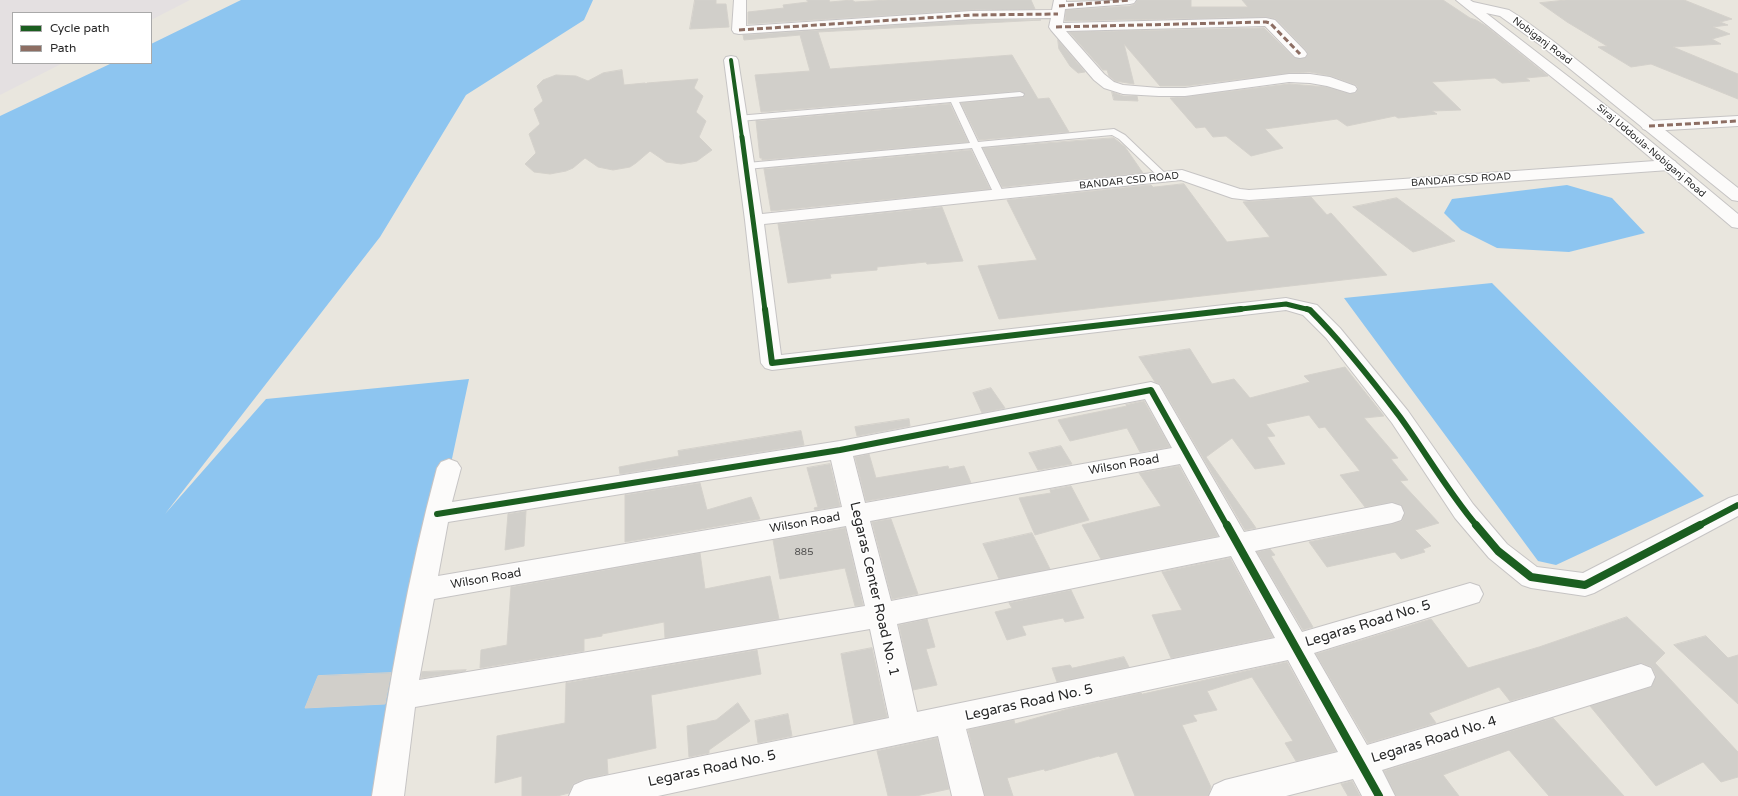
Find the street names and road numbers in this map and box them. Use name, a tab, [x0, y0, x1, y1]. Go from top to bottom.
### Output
street label: Nobiganj Road	[1510, 15, 1574, 67]
street label: Siraj Uddoula-Nobiganj Road	[1594, 102, 1708, 200]
street label: BANDAR CSD ROAD	[1079, 170, 1179, 192]
street label: BANDAR CSD ROAD	[1411, 171, 1511, 189]
street label: Wilson Road	[1087, 452, 1161, 478]
street label: Legaras Center Road No. 1	[846, 500, 902, 678]
street label: Wilson Road	[768, 510, 842, 536]
street label: Wilson Road	[449, 566, 523, 592]
street label: Legaras Road No. 5	[1303, 597, 1433, 651]
street label: Legaras Road No. 5	[963, 681, 1095, 725]
street label: Legaras Road No. 4	[1369, 713, 1499, 767]
street label: Legaras Road No. 5	[646, 747, 778, 791]

